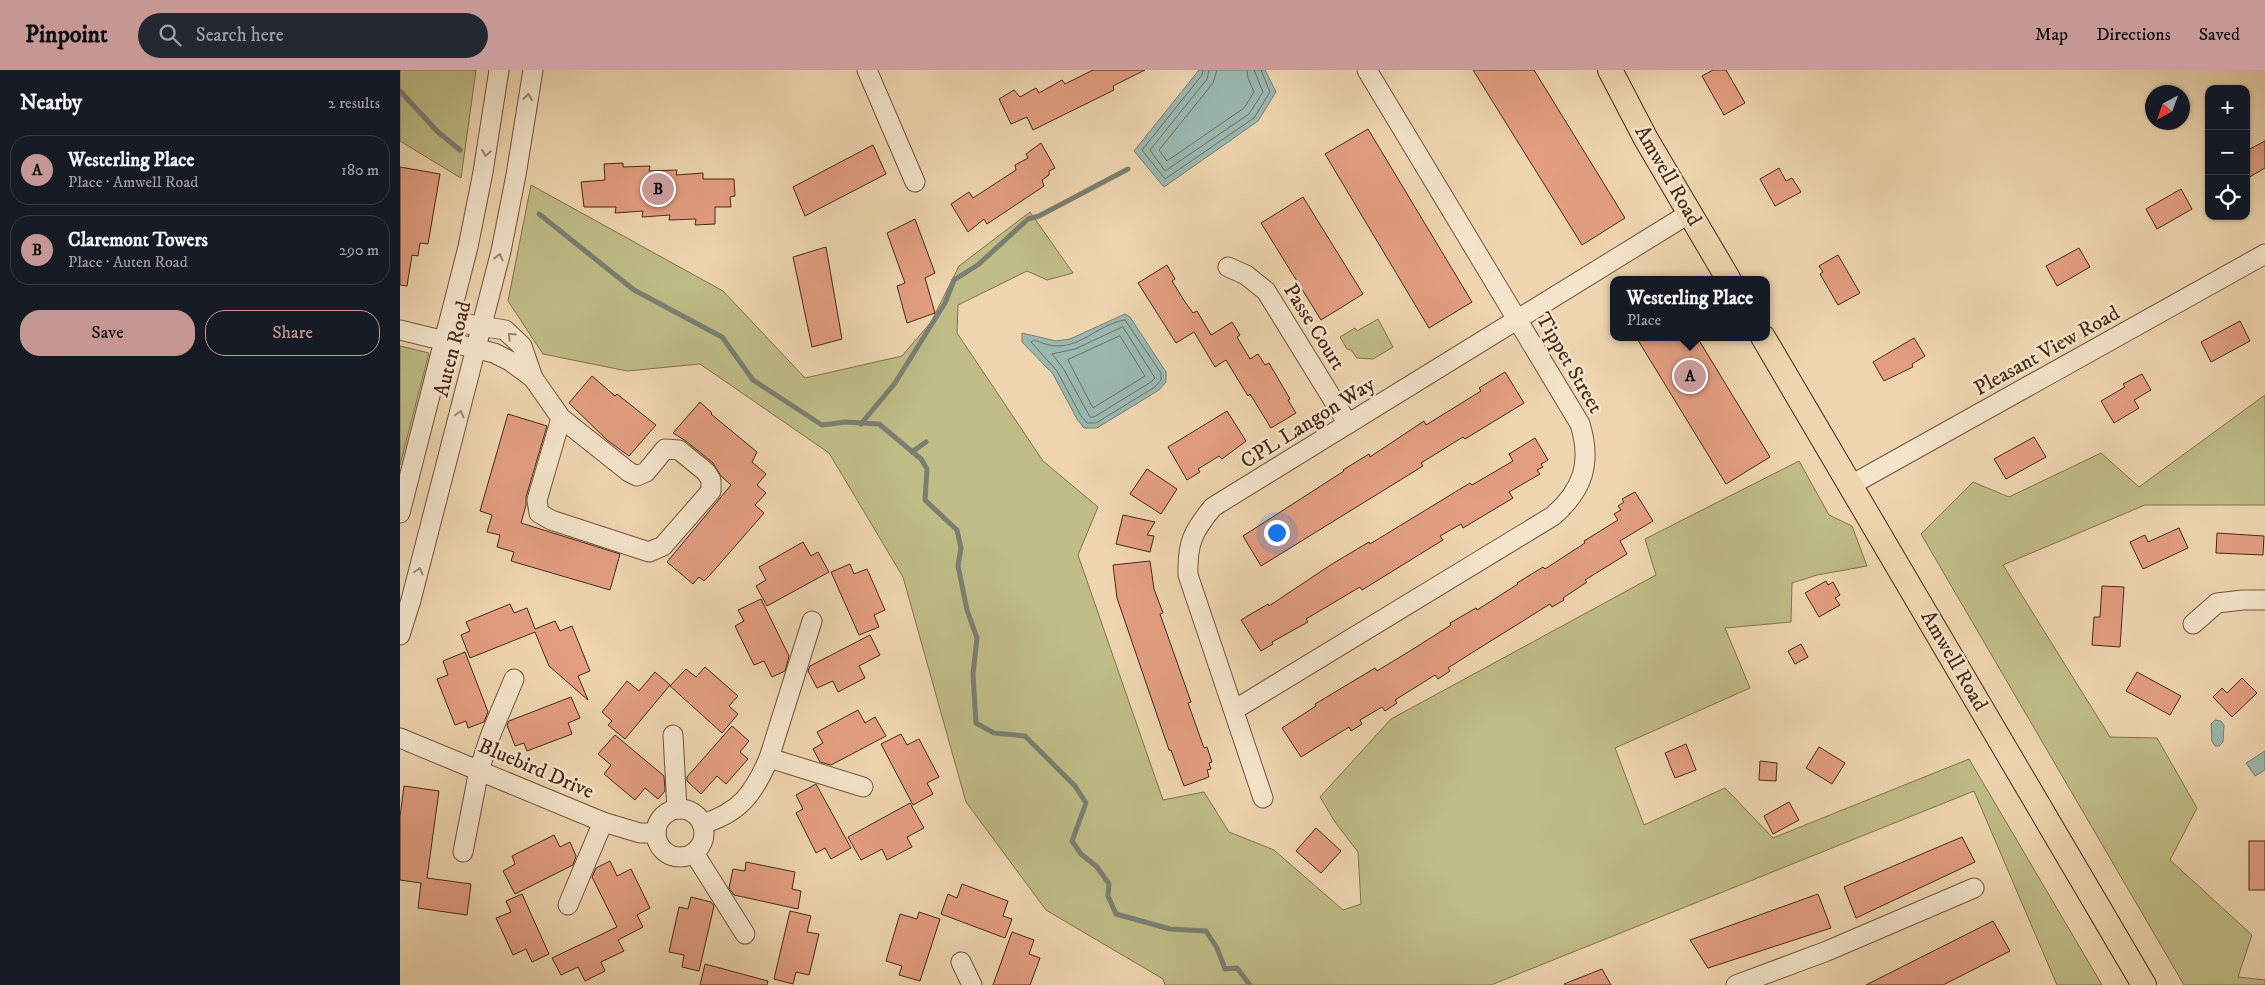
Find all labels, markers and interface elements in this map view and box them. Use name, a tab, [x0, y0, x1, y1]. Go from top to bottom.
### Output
search box	[138, 13, 488, 58]
text: Pinpoint	[25, 20, 108, 50]
icon: search	[156, 21, 184, 49]
text: Search here	[196, 24, 284, 47]
text: Map	[2035, 24, 2068, 46]
text: Directions	[2096, 24, 2171, 46]
text: Saved	[2199, 24, 2240, 46]
north arrow	[2145, 85, 2190, 130]
map controls	[2205, 85, 2250, 220]
button: +	[2205, 85, 2250, 130]
text: Nearby	[20, 90, 82, 116]
one-way arrow	[523, 92, 533, 101]
text: 2 results	[328, 93, 380, 113]
street label: Amwell Road	[1629, 121, 1707, 231]
button: −	[2205, 130, 2250, 175]
one-way arrow	[482, 148, 492, 157]
text: Westerling Place	[68, 149, 194, 172]
text: A	[32, 160, 42, 180]
text: 180 m	[341, 160, 379, 180]
pin: B	[642, 170, 674, 208]
text: Place · Amwell Road	[68, 172, 198, 192]
button: locate	[2205, 175, 2250, 220]
text: Claremont Towers	[68, 229, 208, 252]
text: B	[32, 240, 42, 260]
text: 290 m	[339, 240, 379, 260]
text: Place · Auten Road	[68, 252, 188, 272]
one-way arrow	[493, 252, 504, 261]
popup	[1610, 276, 1770, 341]
street label: Passe Court	[1277, 279, 1351, 375]
text: Westerling Place	[1627, 287, 1753, 310]
street label: Auten Road	[429, 298, 478, 400]
street label: Pleasant View Road	[1970, 300, 2125, 402]
street label: Tippet Street	[1530, 308, 1608, 418]
button: Save	[20, 310, 195, 356]
button: Share	[205, 310, 380, 356]
text: Place	[1627, 310, 1661, 330]
one-way arrow	[507, 333, 516, 342]
pin: A	[1674, 357, 1706, 395]
street label: CPL Langon Way	[1236, 371, 1381, 475]
one-way arrow	[454, 410, 465, 419]
your location	[1264, 520, 1290, 546]
one-way arrow	[413, 568, 423, 576]
street label: Amwell Road	[1915, 606, 1993, 716]
street label: Bluebird Drive	[474, 733, 598, 805]

